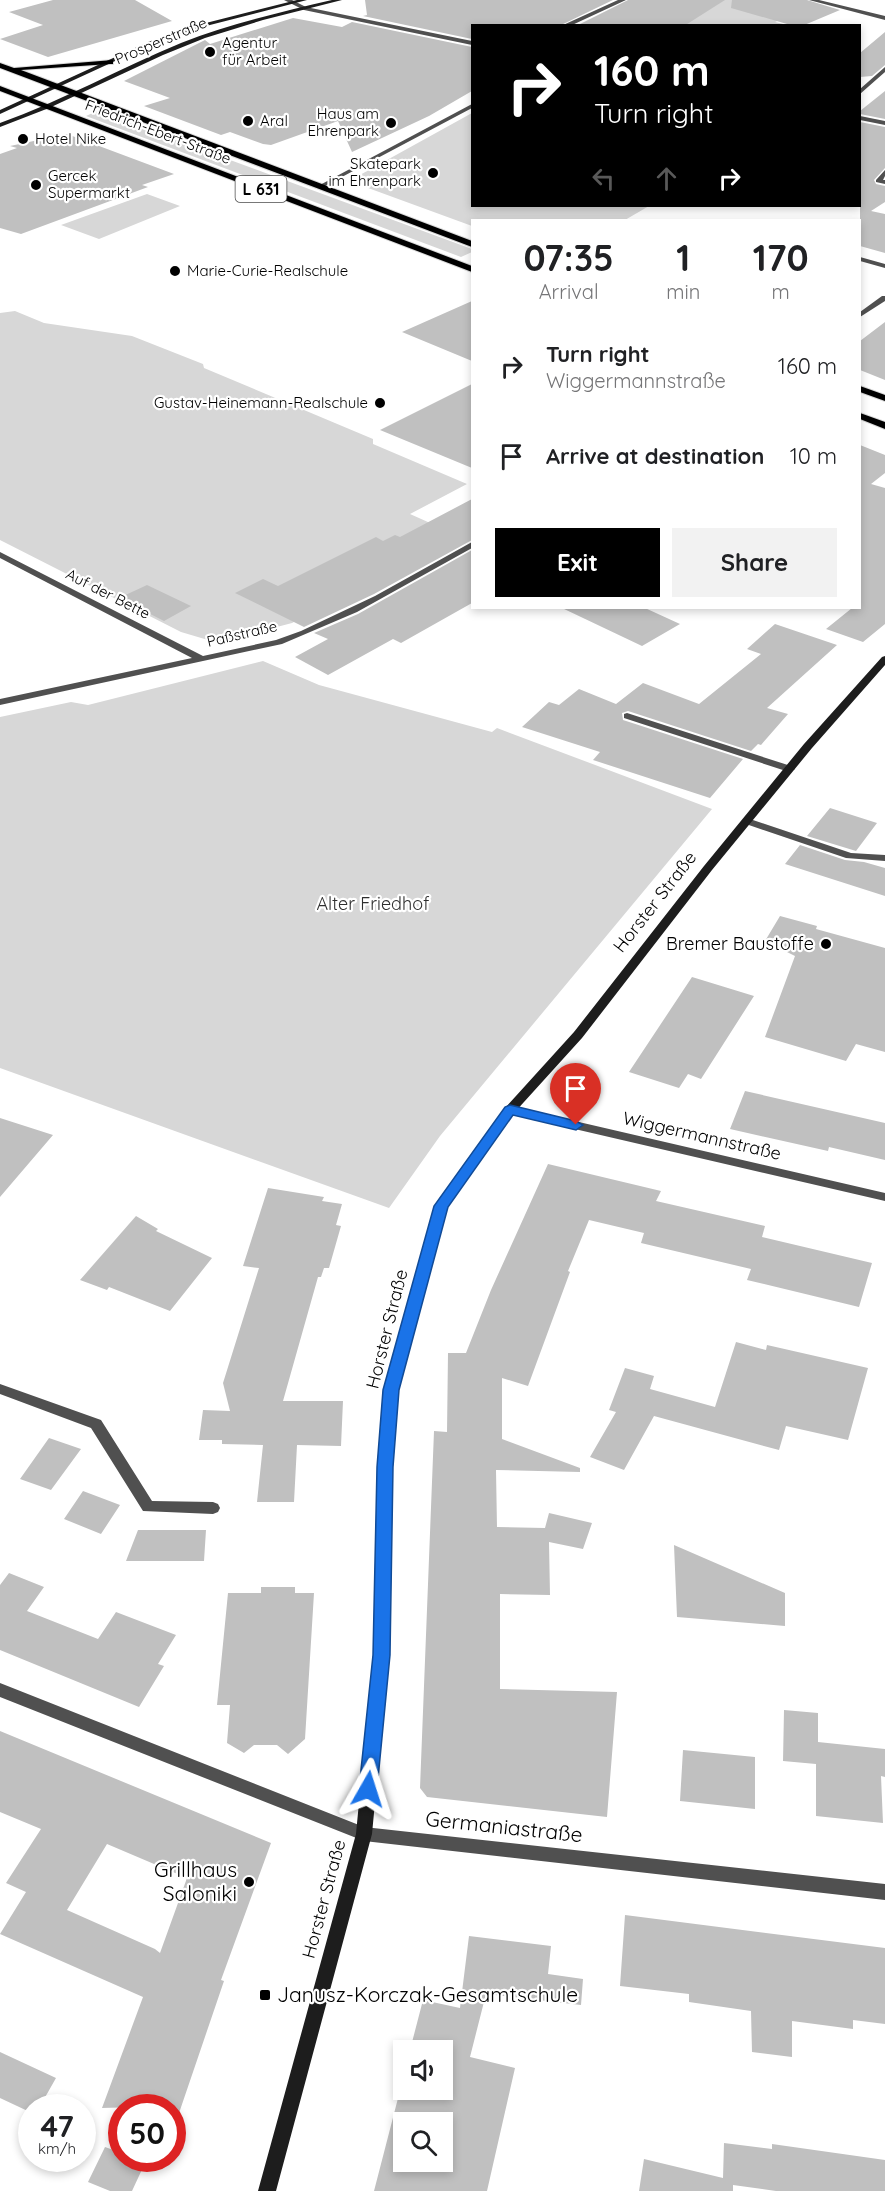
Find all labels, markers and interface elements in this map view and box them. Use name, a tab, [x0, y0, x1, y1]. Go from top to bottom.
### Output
street label: Prosperstraße	[112, 13, 210, 68]
place label: Agentur für Arbeit	[222, 33, 287, 69]
text: 160 m	[594, 44, 710, 97]
marker: Agentur für Arbeit	[203, 45, 217, 59]
icon: right	[495, 48, 573, 126]
street label: Friedrich-Ebert-Straße	[83, 95, 234, 168]
text: Turn right	[594, 96, 713, 130]
place label: Haus am Ehrenpark	[307, 104, 379, 140]
place label: Aral	[260, 111, 288, 130]
marker: Aral	[241, 114, 255, 128]
marker: Haus am Ehrenpark	[384, 116, 398, 130]
place label: Hotel Nike	[35, 129, 106, 148]
marker: Hotel Nike	[16, 132, 30, 146]
place label: Skatepark im Ehrenpark	[328, 154, 421, 190]
icon: left	[587, 162, 620, 195]
icon: ahead	[650, 162, 683, 195]
icon: right	[713, 162, 746, 195]
place label: Gercek Supermarkt	[48, 166, 130, 202]
marker: Skatepark im Ehrenpark	[426, 166, 440, 180]
road number: L 631	[236, 176, 286, 202]
marker: Gercek Supermarkt	[29, 178, 43, 192]
text: 07:35	[523, 235, 614, 280]
text: 1	[676, 235, 690, 280]
text: 170	[753, 235, 809, 280]
place label: Marie-Curie-Realschule	[187, 261, 348, 280]
marker: Marie-Curie-Realschule	[168, 264, 182, 278]
text: Arrival	[539, 279, 599, 304]
text: min	[666, 279, 700, 304]
text: m	[772, 279, 790, 304]
text: Turn right	[546, 340, 650, 368]
icon: right	[495, 350, 528, 383]
text: 160 m	[778, 352, 837, 380]
text: Wiggermannstraße	[546, 368, 726, 393]
place label: Gustav-Heinemann-Realschule	[154, 393, 368, 412]
marker: Gustav-Heinemann-Realschule	[373, 396, 387, 410]
icon: arrive	[495, 440, 528, 473]
text: Arrive at destination	[546, 442, 764, 470]
text: 10 m	[790, 442, 837, 470]
button: Exit	[495, 528, 660, 597]
button: Share	[672, 528, 837, 597]
street label: Auf der Bette	[63, 564, 153, 623]
street label: Paßstraße	[205, 616, 279, 651]
street label: Horster Straße	[608, 846, 701, 957]
park label: Alter Friedhof	[316, 892, 430, 915]
place label: Bremer Baustoffe	[666, 932, 814, 955]
marker: Bremer Baustoffe	[819, 937, 833, 951]
pin	[550, 1063, 601, 1125]
icon: arrive	[559, 1072, 592, 1105]
street label: Wiggermannstraße	[621, 1106, 784, 1165]
street label: Horster Straße	[361, 1267, 412, 1391]
position arrow	[336, 1757, 400, 1821]
street label: Germaniastraße	[424, 1805, 584, 1847]
street label: Horster Straße	[297, 1837, 350, 1961]
place label: Grillhaus Saloniki	[154, 1856, 237, 1906]
marker: Grillhaus Saloniki	[242, 1875, 256, 1889]
place label: Janusz-Korczak-Gesamtschule	[277, 1981, 578, 2007]
marker: Janusz-Korczak-Gesamtschule	[258, 1988, 272, 2002]
map controls	[393, 2040, 453, 2172]
button: sound	[393, 2040, 453, 2100]
speed limit sign: 50	[108, 2094, 186, 2172]
text: 47	[40, 2107, 74, 2145]
button: search	[393, 2112, 453, 2172]
text: km/h	[38, 2139, 76, 2158]

